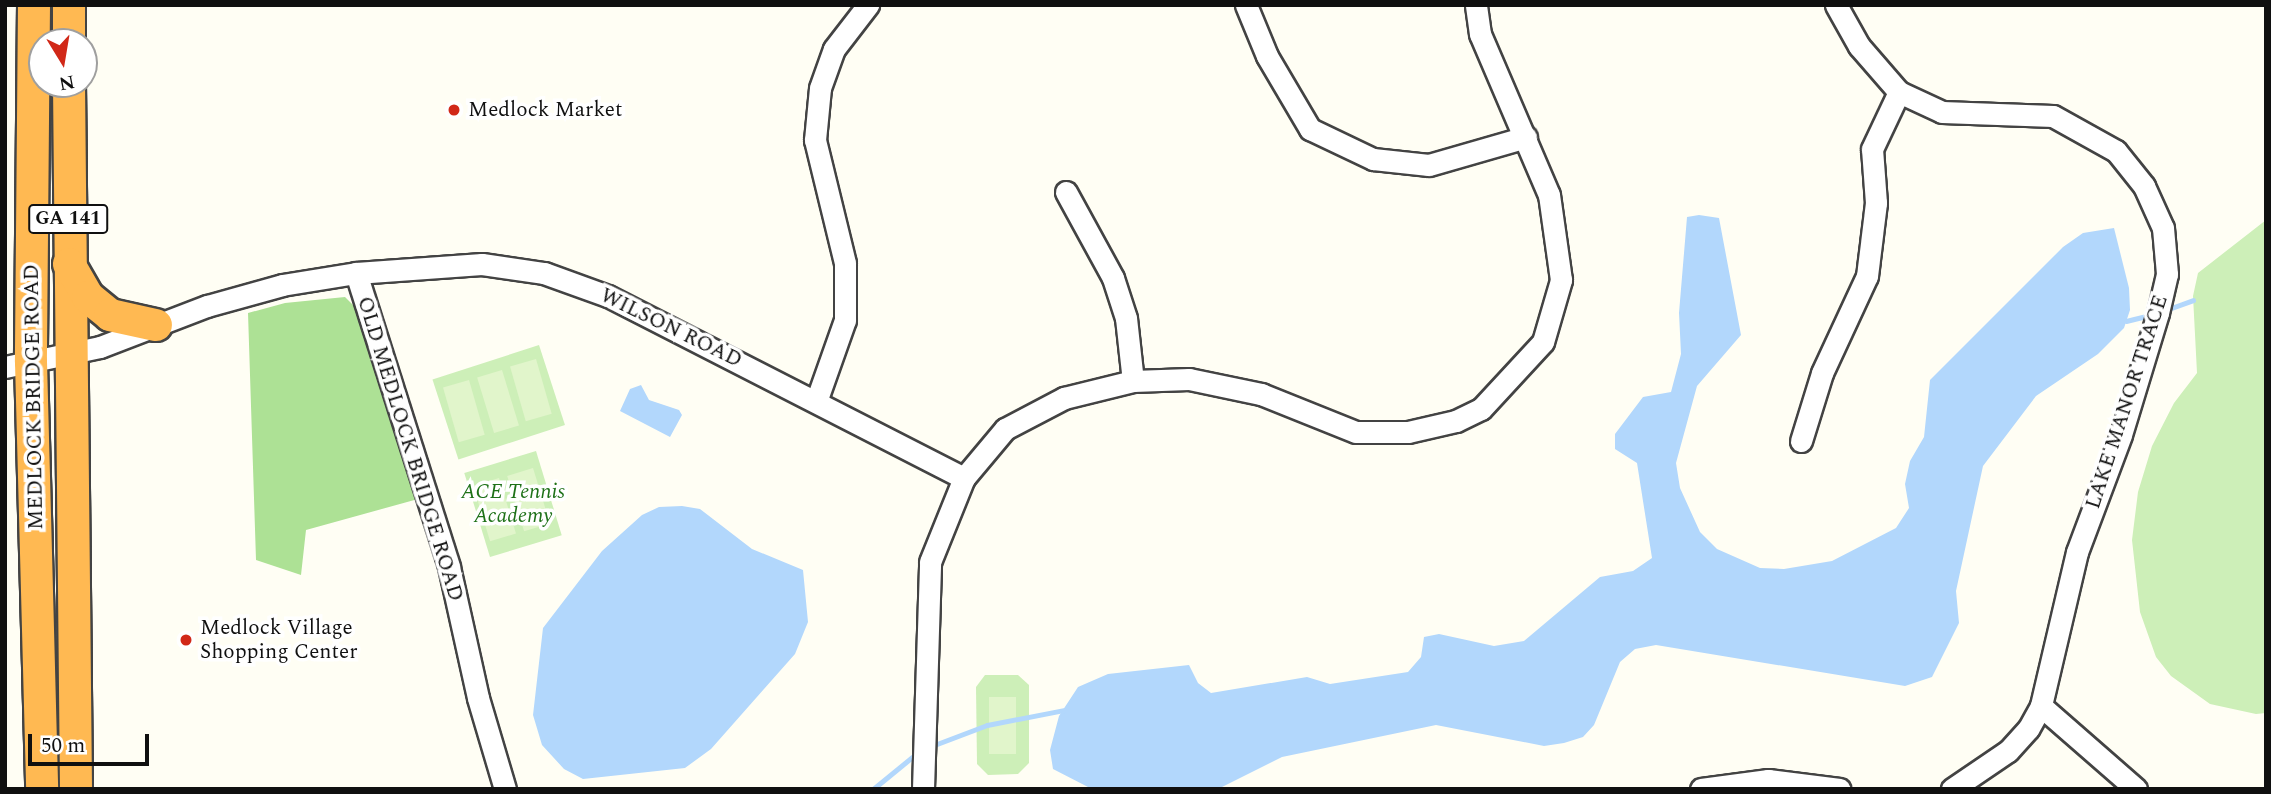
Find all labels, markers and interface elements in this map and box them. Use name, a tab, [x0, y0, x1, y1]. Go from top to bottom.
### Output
north arrow	[28, 28, 98, 98]
text: N	[56, 66, 77, 98]
place label: Medlock Market	[468, 97, 622, 123]
marker: Medlock Market	[446, 102, 462, 118]
road number: GA 141	[28, 204, 108, 234]
street label: MEDLOCK BRIDGE ROAD	[19, 264, 49, 530]
street label: WILSON ROAD	[596, 283, 746, 373]
street label: LAKE MANOR TRACE	[2080, 292, 2174, 512]
street label: OLD MEDLOCK BRIDGE ROAD	[352, 294, 468, 604]
park label: ACE Tennis Academy	[461, 479, 565, 529]
place label: Medlock Village Shopping Center	[200, 615, 357, 665]
marker: Medlock Village Shopping Center	[178, 632, 194, 648]
scale bar	[32, 720, 152, 764]
text: 50 m	[41, 730, 85, 762]

